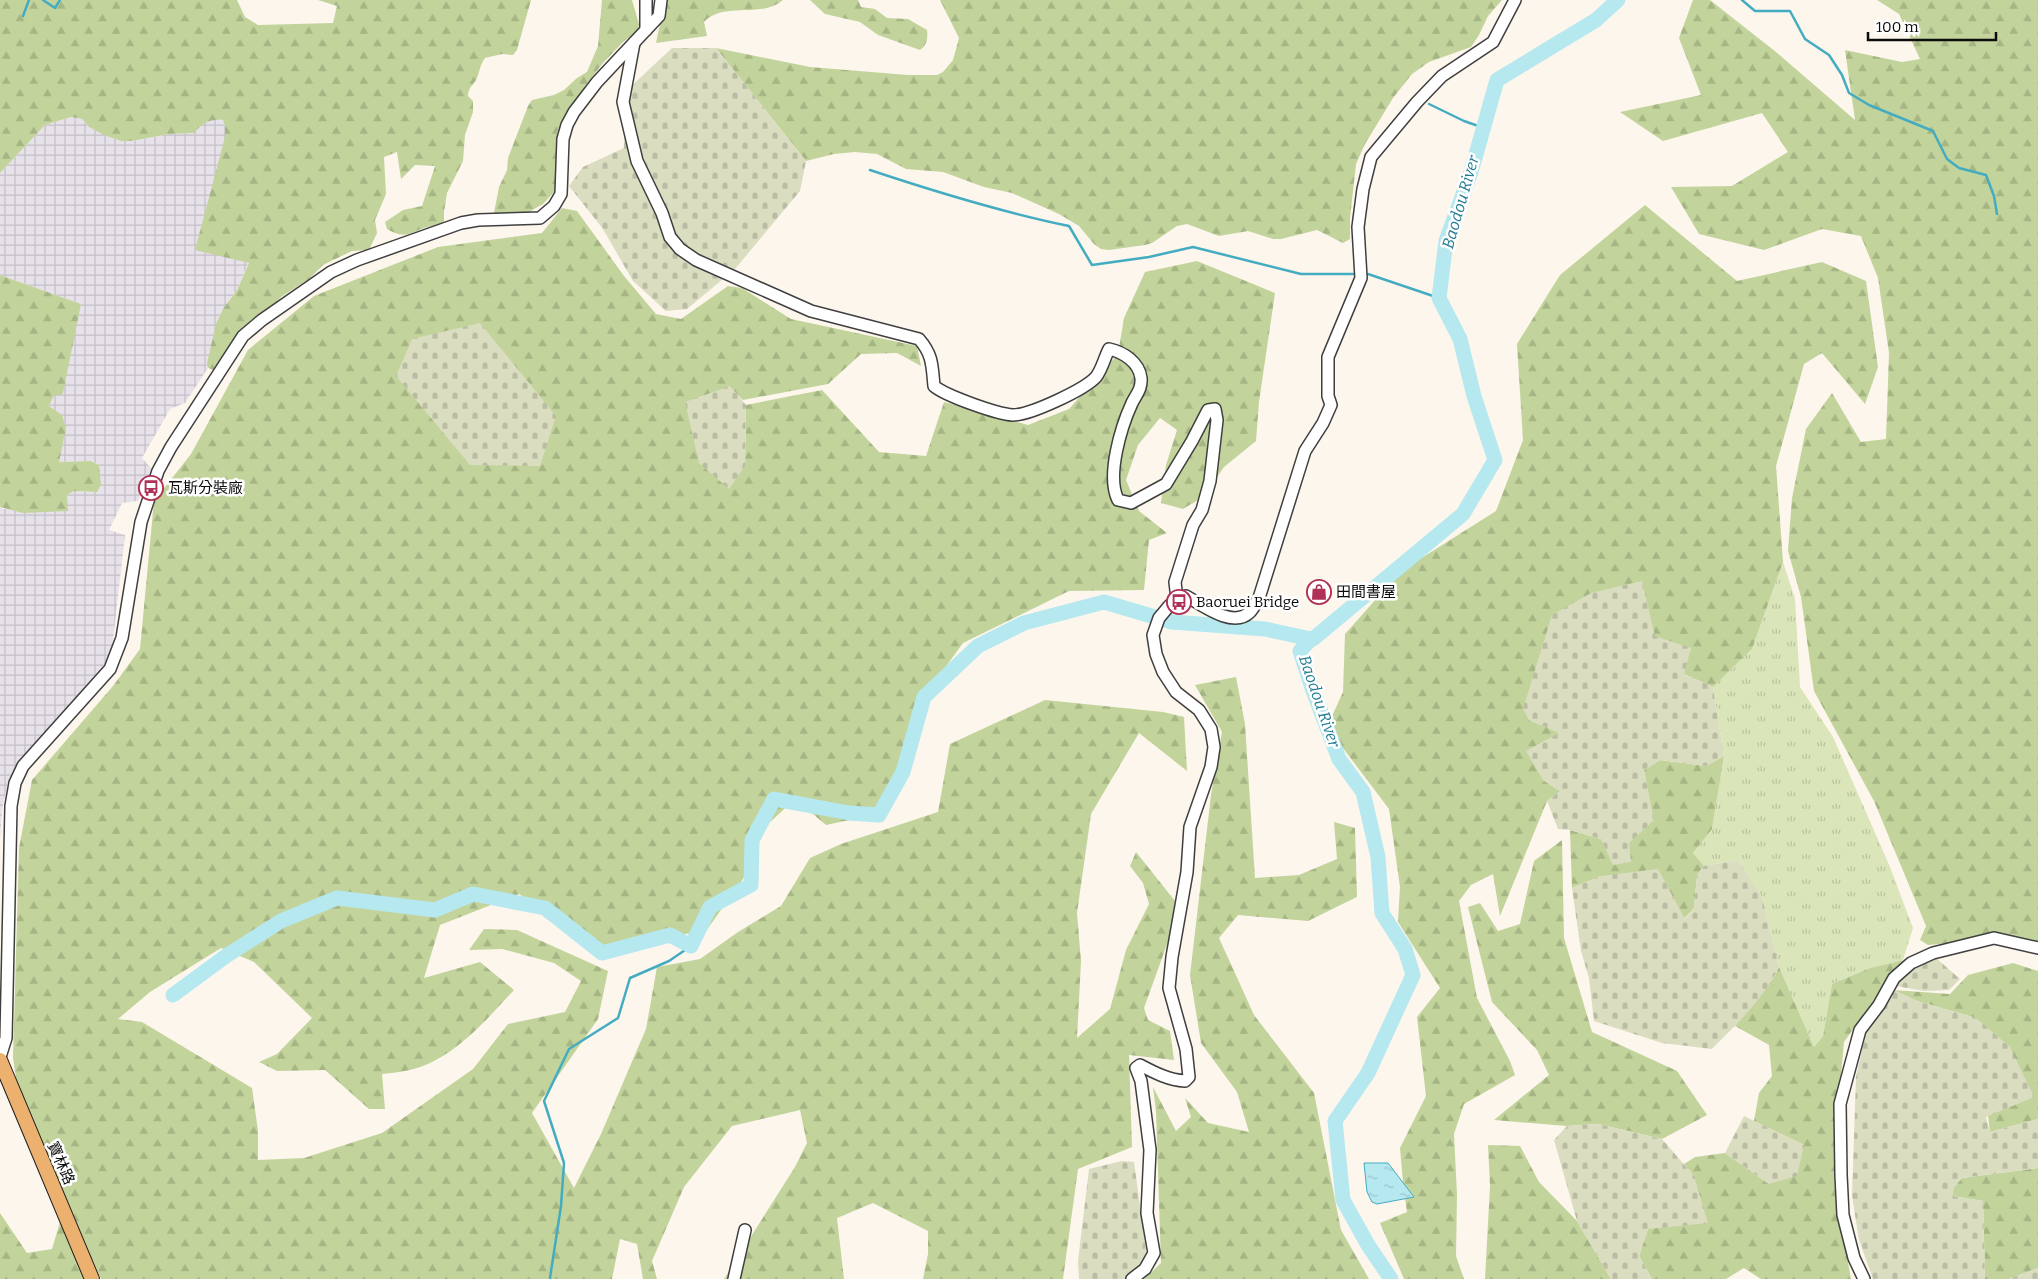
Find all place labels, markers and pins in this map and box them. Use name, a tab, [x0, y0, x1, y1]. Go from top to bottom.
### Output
bus stop icon: 瓦斯分裝廠	[138, 475, 164, 501]
place label: 瓦斯分裝廠	[168, 479, 243, 497]
shop icon: 田間書屋	[1306, 579, 1332, 605]
place label: 田間書屋	[1336, 583, 1396, 601]
bus stop icon: Baoruei Bridge	[1166, 589, 1192, 615]
place label: Baoruei Bridge	[1196, 593, 1299, 611]

